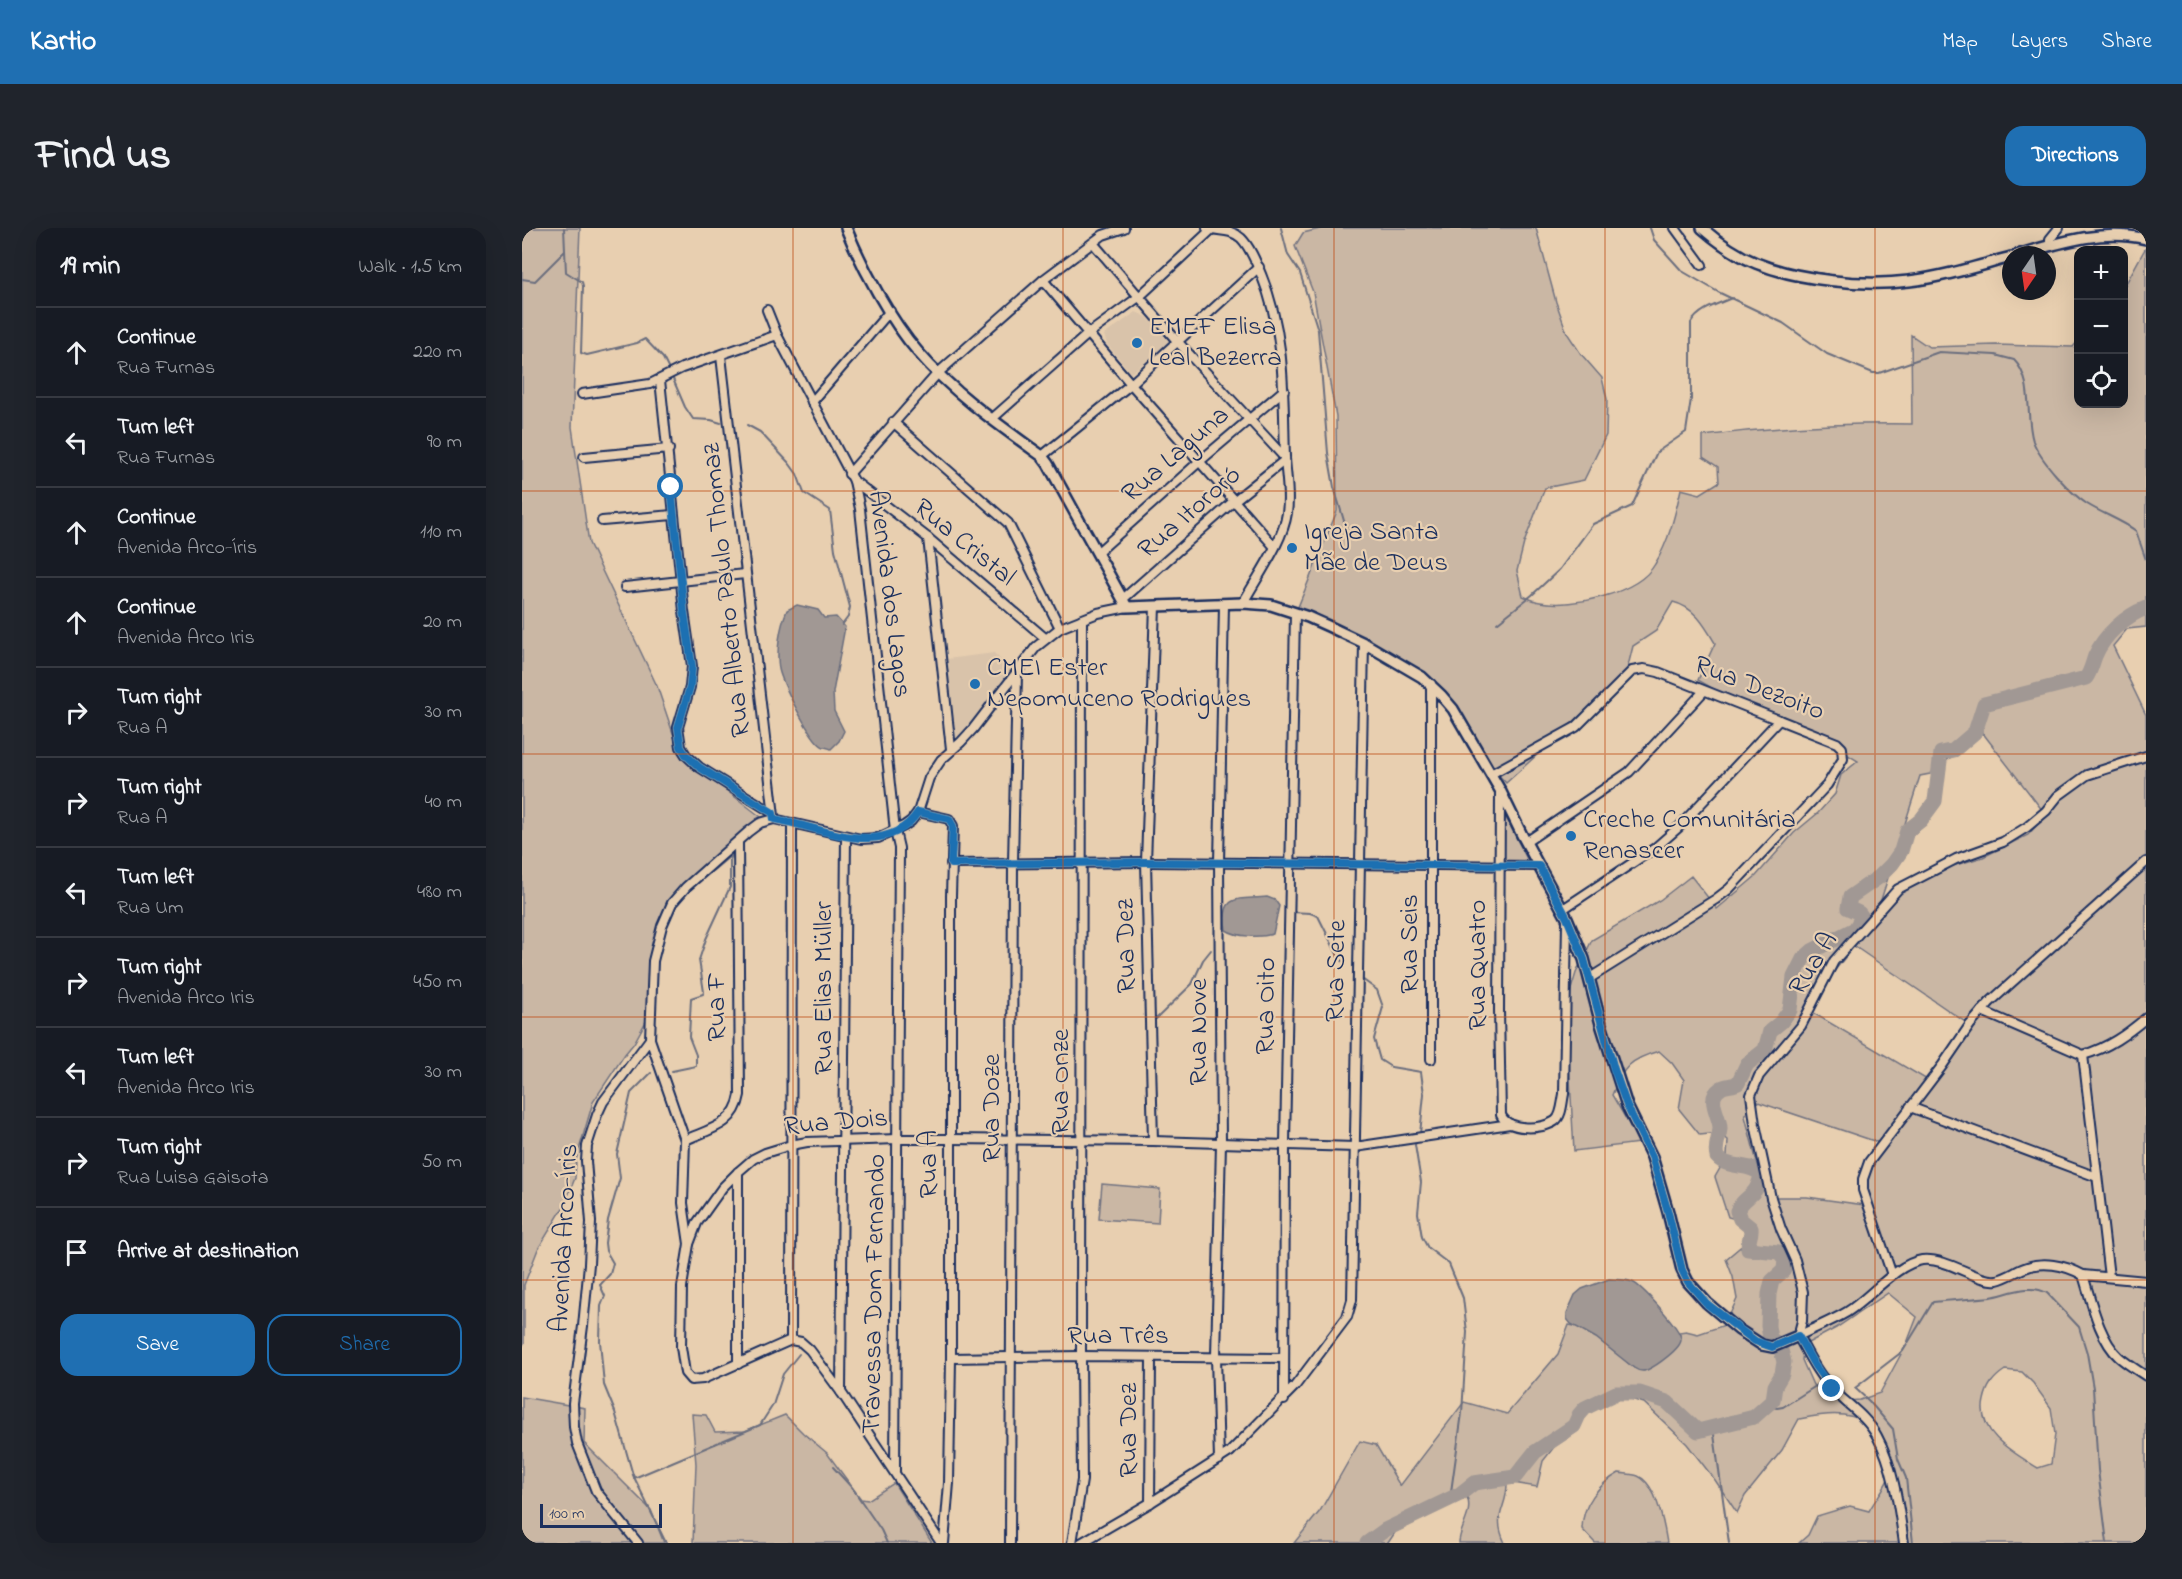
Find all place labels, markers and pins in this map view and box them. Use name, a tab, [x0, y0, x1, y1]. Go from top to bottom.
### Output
place label: EMEF Elisa Leal Bezerra	[1149, 308, 1282, 378]
marker: EMEF Elisa Leal Bezerra	[1130, 336, 1144, 350]
place label: Igreja Santa Mãe de Deus	[1304, 513, 1448, 583]
marker: Igreja Santa Mãe de Deus	[1285, 541, 1299, 555]
place label: CMEI Ester Nepomuceno Rodrigues	[987, 649, 1251, 719]
marker: CMEI Ester Nepomuceno Rodrigues	[968, 677, 982, 691]
place label: Creche Comunitária Renascer	[1583, 801, 1796, 871]
marker: Creche Comunitária Renascer	[1564, 829, 1578, 843]

